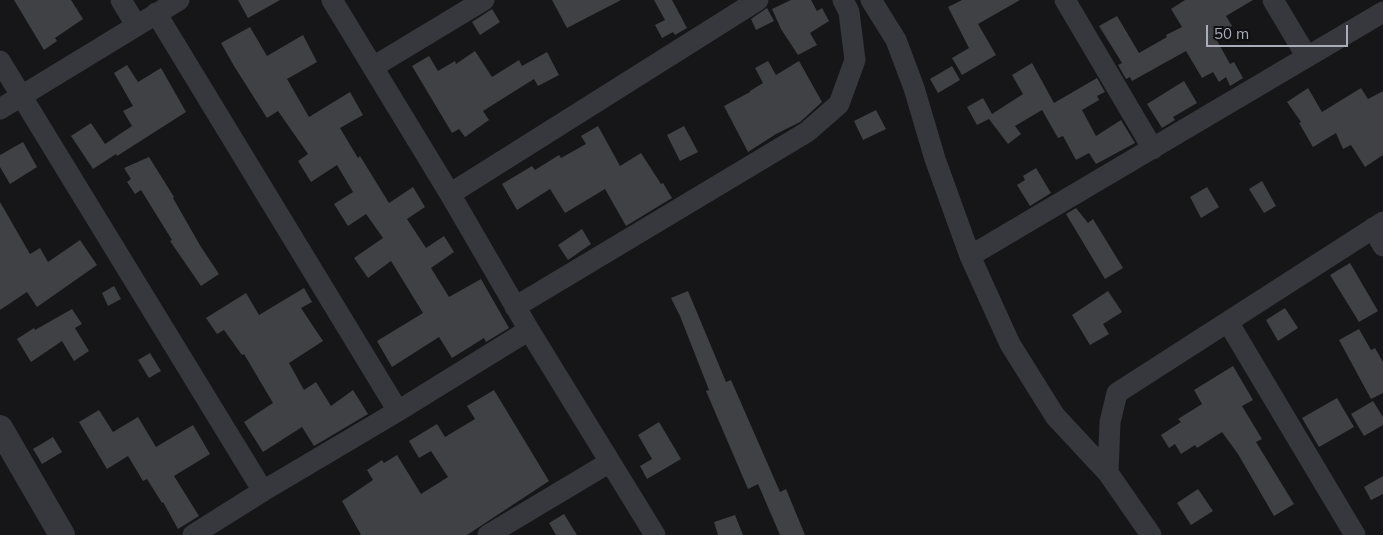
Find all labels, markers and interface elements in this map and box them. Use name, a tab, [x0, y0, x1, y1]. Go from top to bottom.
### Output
scale bar	[1208, 15, 1350, 47]
text: 50 m	[1214, 24, 1249, 43]

